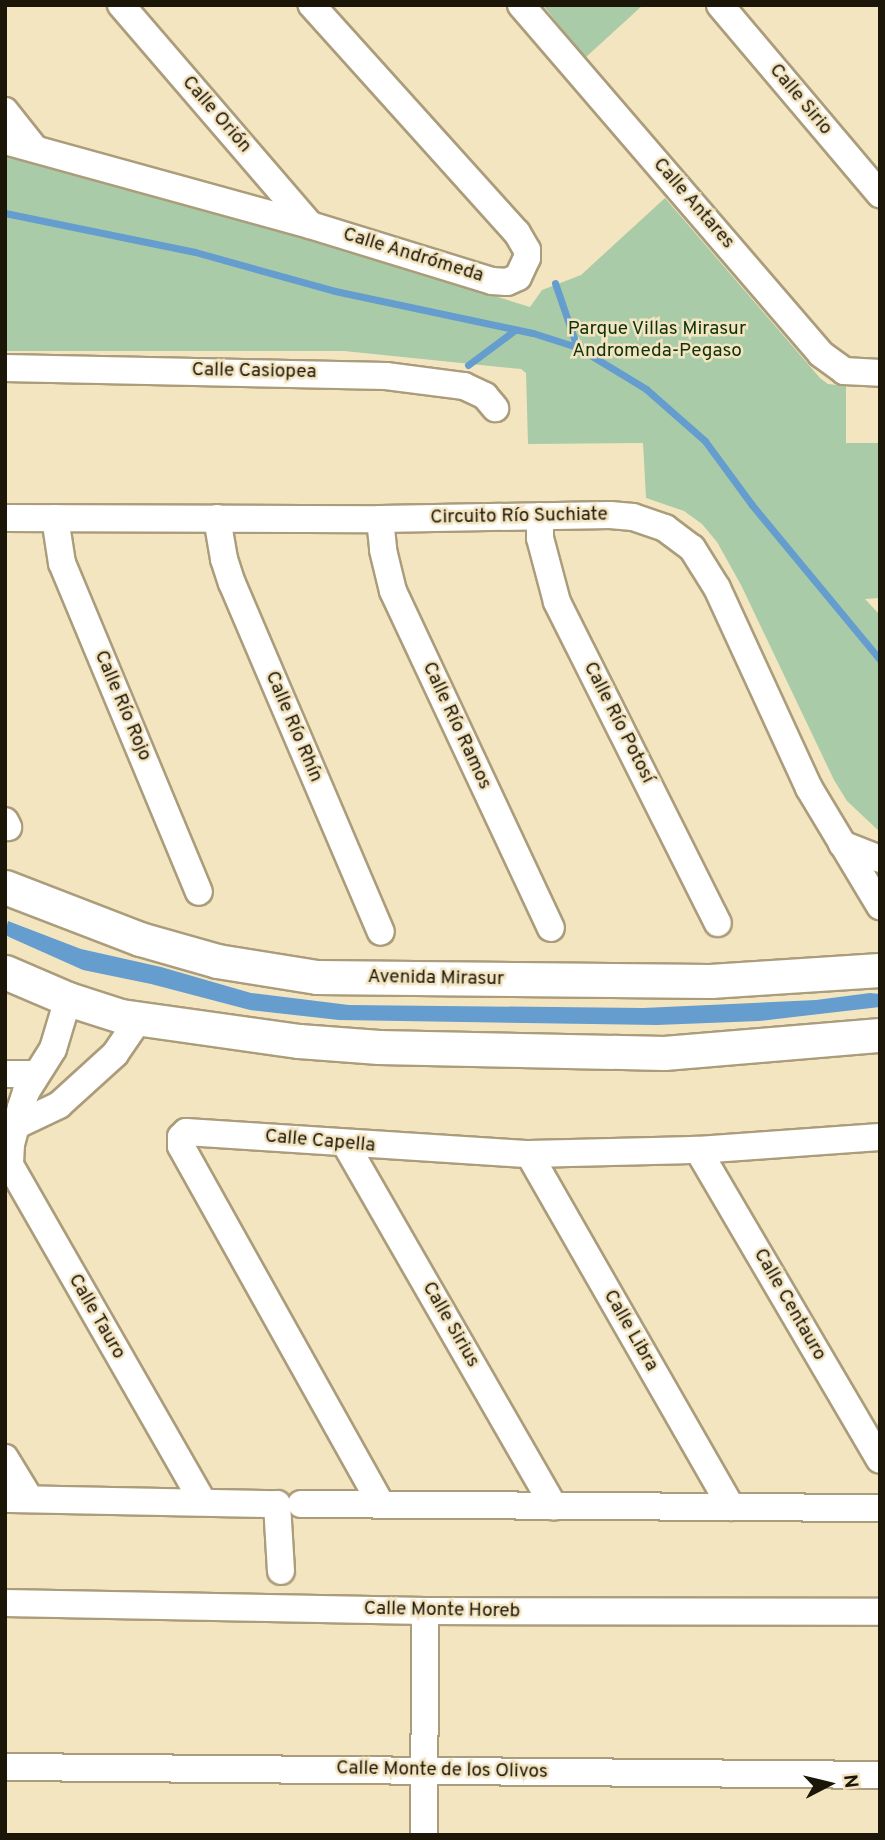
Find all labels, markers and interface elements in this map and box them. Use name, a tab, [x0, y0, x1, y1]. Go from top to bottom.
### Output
street label: Calle Sirio	[764, 60, 836, 140]
street label: Calle Orión	[176, 72, 256, 158]
street label: Calle Antares	[647, 154, 739, 254]
street label: Calle Andrómeda	[340, 224, 486, 288]
park label: Parque Villas Mirasur Andromeda-Pegaso	[567, 319, 747, 363]
street label: Calle Casiopea	[192, 360, 316, 384]
street label: Circuito Río Suchiate	[430, 504, 608, 530]
street label: Calle Río Rojo	[89, 647, 155, 765]
street label: Calle Río Ramos	[417, 659, 495, 793]
street label: Calle Río Potosí	[578, 659, 658, 787]
street label: Calle Río Rhín	[259, 668, 327, 786]
street label: Avenida Mirasur	[367, 966, 505, 992]
street label: Calle Capella	[264, 1126, 376, 1158]
street label: Calle Centauro	[748, 1245, 830, 1365]
street label: Calle Tauro	[62, 1270, 130, 1364]
street label: Calle Sirius	[416, 1278, 484, 1372]
street label: Calle Libra	[598, 1286, 662, 1376]
street label: Calle Monte Horeb	[364, 1598, 520, 1624]
north arrow	[794, 1749, 864, 1819]
street label: Calle Monte de los Olivos	[336, 1758, 548, 1784]
text: N	[837, 1773, 863, 1790]

